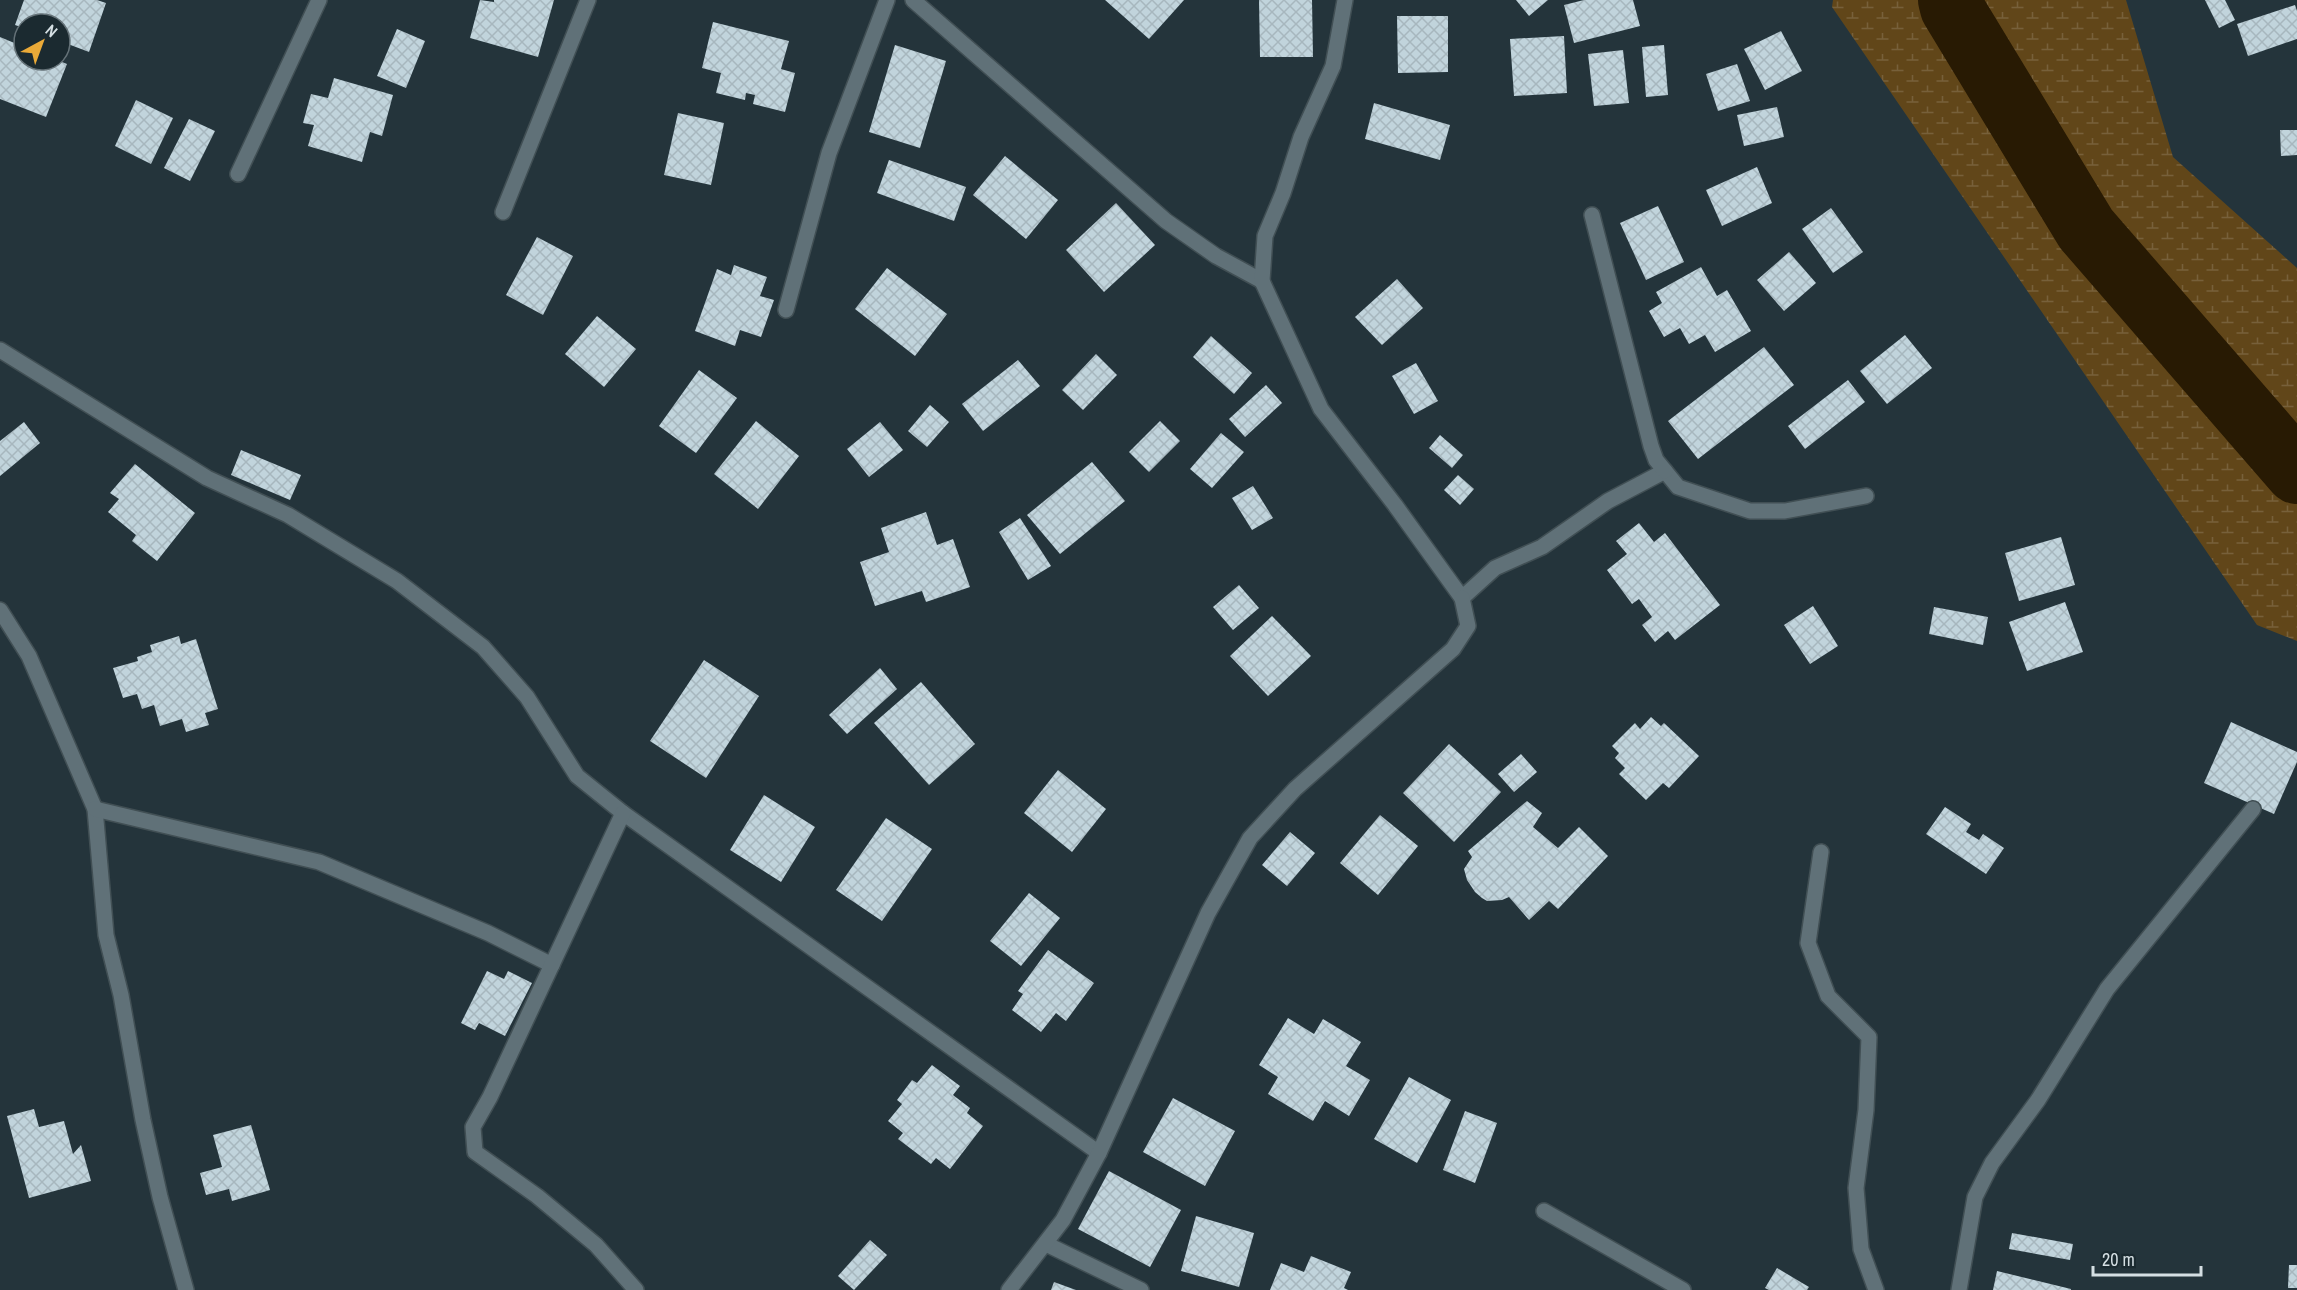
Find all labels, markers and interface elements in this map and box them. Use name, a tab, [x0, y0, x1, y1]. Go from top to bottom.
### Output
north arrow	[12, 12, 72, 72]
text: N	[41, 19, 63, 42]
scale bar	[2093, 1239, 2201, 1277]
text: 20 m	[2102, 1247, 2135, 1272]

